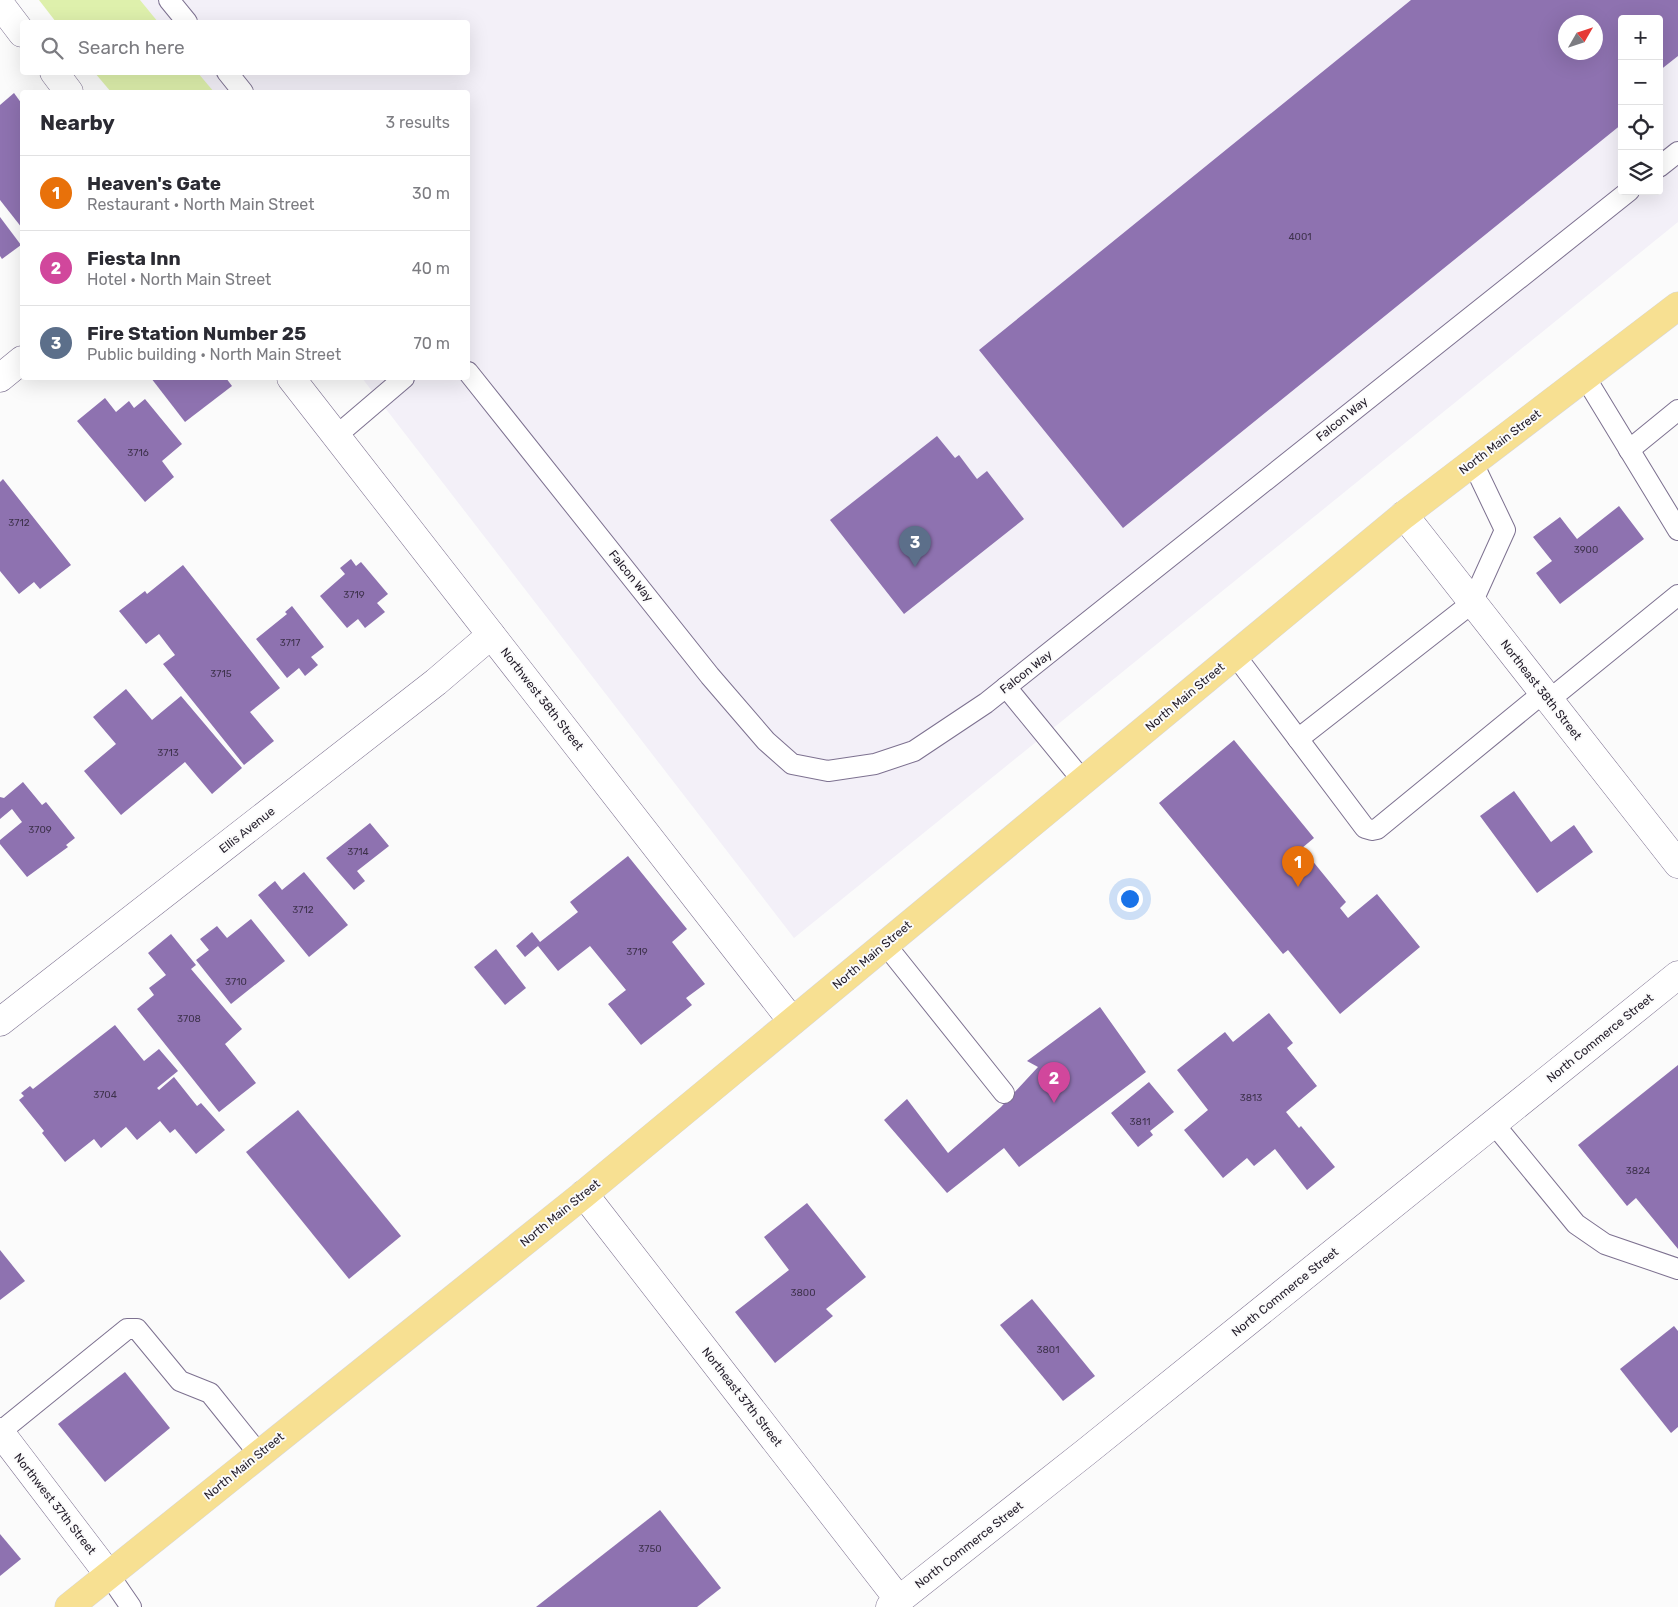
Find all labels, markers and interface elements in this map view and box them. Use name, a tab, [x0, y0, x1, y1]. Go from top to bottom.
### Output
north arrow	[1558, 15, 1603, 60]
map controls	[1618, 15, 1663, 195]
button: +	[1618, 15, 1663, 60]
search box	[20, 20, 470, 75]
icon: search	[38, 34, 66, 62]
text: Search here	[78, 36, 185, 59]
button: −	[1618, 60, 1663, 105]
button: locate	[1618, 105, 1663, 150]
text: Nearby	[40, 110, 115, 135]
text: 3 results	[385, 113, 450, 132]
button: layers	[1618, 150, 1663, 195]
text: Heaven's Gate	[87, 172, 221, 195]
text: 1	[52, 184, 60, 203]
text: 30 m	[412, 184, 450, 203]
text: Restaurant · North Main Street	[87, 195, 315, 214]
house number: 4001	[1288, 231, 1312, 243]
text: Fiesta Inn	[87, 247, 181, 270]
text: 2	[51, 259, 61, 278]
text: 40 m	[412, 259, 450, 278]
text: Hotel · North Main Street	[87, 270, 271, 289]
text: Fire Station Number 25	[87, 322, 306, 345]
text: 3	[51, 334, 61, 353]
text: 70 m	[413, 334, 450, 353]
text: Public building · North Main Street	[87, 345, 341, 364]
street label: Falcon Way	[1313, 394, 1371, 444]
street label: North Main Street	[1456, 407, 1544, 477]
house number: 3716	[127, 447, 149, 459]
house number: 3712	[8, 517, 30, 529]
pin: 3	[899, 526, 931, 567]
house number: 3900	[1574, 544, 1598, 556]
street label: Falcon Way	[606, 547, 656, 605]
house number: 3719	[343, 589, 365, 601]
house number: 3717	[280, 637, 300, 649]
street label: Northeast 38th Street	[1498, 637, 1585, 743]
street label: Northwest 38th Street	[498, 645, 587, 753]
street label: Falcon Way	[997, 647, 1055, 697]
street label: North Main Street	[1143, 660, 1228, 734]
house number: 3715	[210, 668, 232, 680]
house number: 3713	[157, 747, 179, 759]
street label: Ellis Avenue	[216, 804, 278, 856]
house number: 3709	[28, 824, 52, 836]
house number: 3714	[347, 846, 369, 858]
pin: 1	[1282, 846, 1314, 887]
your location	[1117, 886, 1143, 912]
house number: 3712	[292, 904, 314, 916]
street label: North Main Street	[830, 918, 915, 992]
house number: 3719	[626, 946, 648, 958]
house number: 3710	[225, 976, 247, 988]
street label: North Commerce Street	[1544, 990, 1656, 1085]
house number: 3708	[177, 1013, 201, 1025]
pin: 2	[1038, 1062, 1070, 1103]
house number: 3704	[93, 1089, 117, 1101]
house number: 3813	[1240, 1092, 1262, 1104]
house number: 3811	[1130, 1116, 1150, 1128]
house number: 3824	[1626, 1165, 1650, 1177]
street label: North Main Street	[517, 1176, 603, 1249]
street label: North Commerce Street	[1229, 1244, 1341, 1339]
house number: 3800	[790, 1287, 816, 1299]
house number: 3801	[1037, 1344, 1060, 1356]
street label: Northeast 37th Street	[699, 1345, 785, 1450]
street label: North Main Street	[201, 1429, 287, 1502]
street label: Northwest 37th Street	[11, 1451, 99, 1558]
street label: North Commerce Street	[912, 1498, 1026, 1591]
house number: 3750	[638, 1543, 662, 1555]

